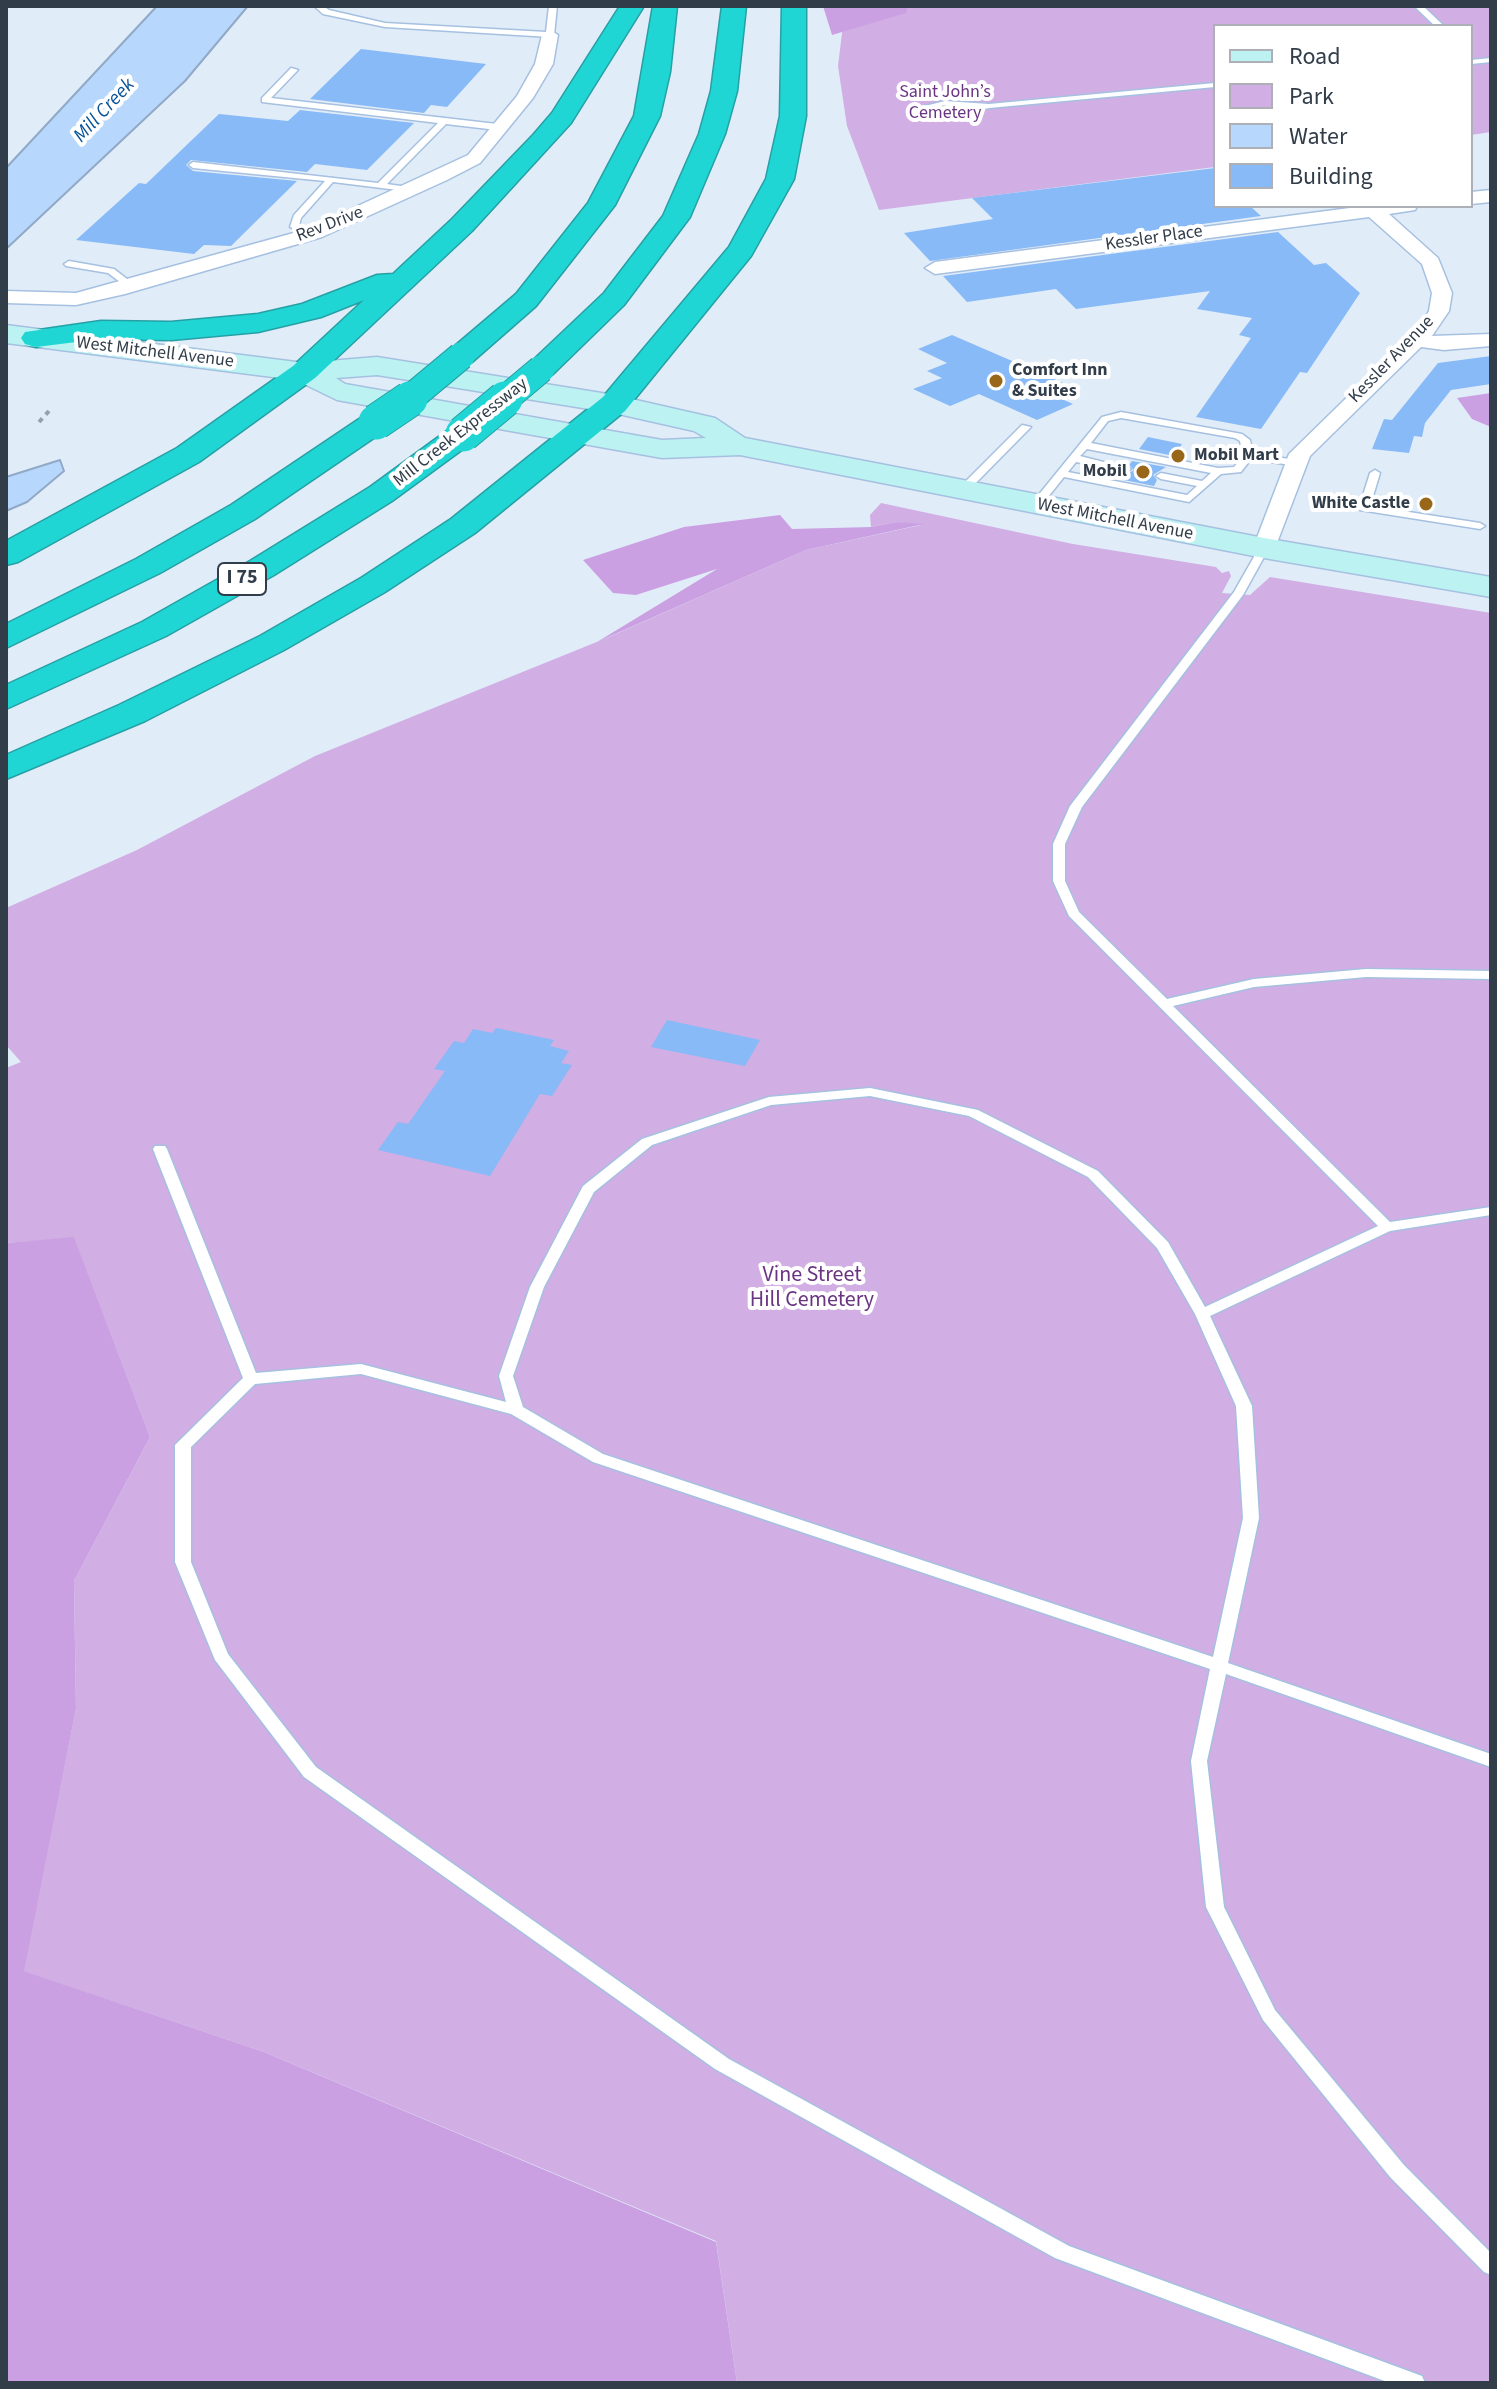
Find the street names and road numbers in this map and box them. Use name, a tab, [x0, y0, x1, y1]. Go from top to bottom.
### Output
street label: Rev Drive	[293, 202, 367, 248]
street label: Kessler Place	[1104, 221, 1204, 257]
street label: Kessler Avenue	[1345, 312, 1439, 408]
street label: West Mitchell Avenue	[75, 333, 235, 373]
street label: Mill Creek Expressway	[390, 374, 532, 492]
street label: West Mitchell Avenue	[1035, 494, 1195, 546]
road number: I 75	[218, 563, 266, 595]

